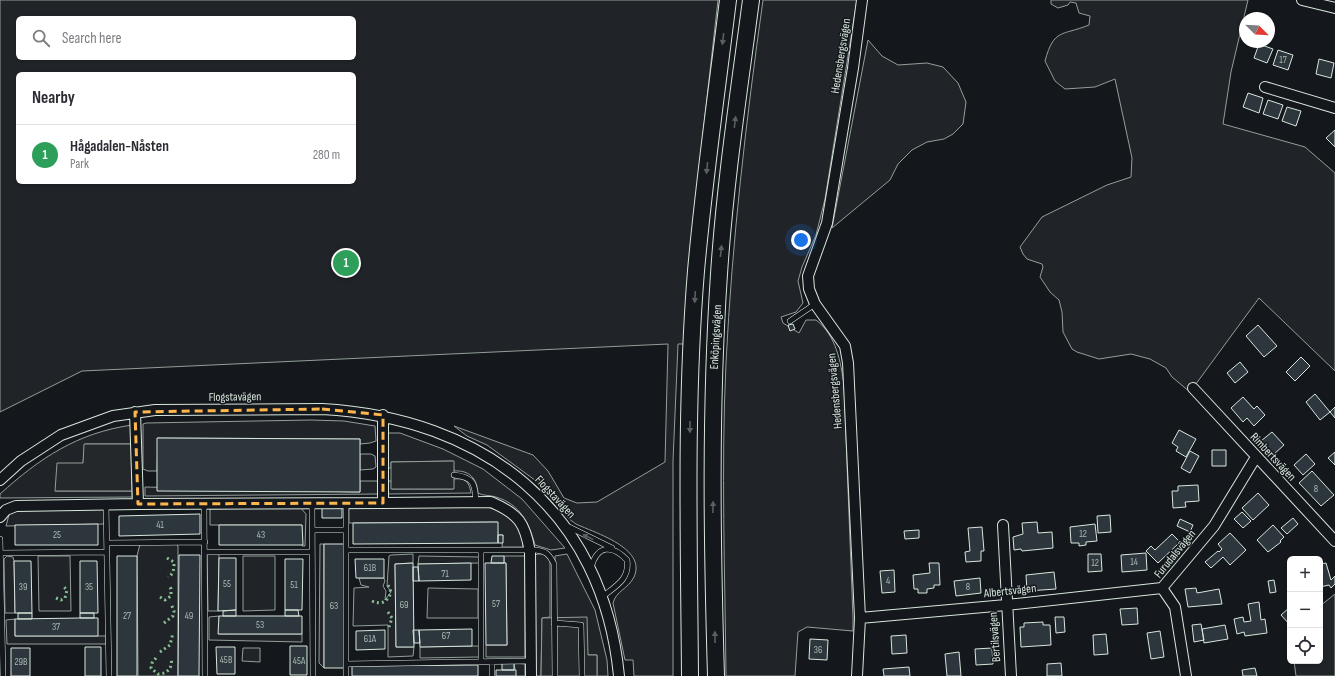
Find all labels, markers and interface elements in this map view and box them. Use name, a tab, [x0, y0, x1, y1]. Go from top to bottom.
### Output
north arrow	[1239, 12, 1275, 48]
search box	[16, 16, 356, 60]
street label: Hedensbergsvägen	[828, 17, 854, 95]
icon: search	[30, 27, 52, 49]
text: Search here	[62, 29, 122, 48]
one-way arrow	[720, 33, 726, 45]
house number: 17	[1279, 54, 1287, 66]
text: Nearby	[32, 88, 75, 108]
one-way arrow	[732, 116, 738, 128]
text: Hågadalen-Nåsten	[70, 137, 169, 156]
text: 1	[42, 147, 48, 163]
text: 280 m	[313, 147, 340, 163]
text: Park	[70, 156, 89, 172]
one-way arrow	[704, 162, 710, 174]
your location	[791, 230, 811, 250]
one-way arrow	[718, 245, 725, 257]
pin: 1	[333, 248, 359, 278]
one-way arrow	[691, 291, 698, 303]
street label: Enköpingsvägen	[707, 304, 725, 370]
street label: Hedensbergsvägen	[824, 353, 846, 429]
street label: Flogstavägen	[208, 389, 262, 405]
one-way arrow	[687, 421, 693, 434]
street label: Rimbertsvägen	[1247, 430, 1299, 484]
street label: Flogstavägen	[532, 473, 578, 521]
house number: 8	[1314, 483, 1318, 495]
one-way arrow	[710, 500, 716, 513]
house number: 41	[156, 519, 164, 531]
street label: Furudalsvägen	[1151, 527, 1199, 581]
house number: 12	[1079, 528, 1087, 540]
house number: 25	[53, 529, 61, 541]
house number: 43	[257, 529, 265, 541]
one-way arrow	[582, 534, 594, 540]
house number: 14	[1130, 556, 1138, 568]
map controls	[1287, 556, 1323, 664]
button: +	[1287, 556, 1323, 592]
house number: 12	[1091, 557, 1099, 569]
house number: 61B	[364, 562, 377, 574]
house number: 71	[441, 568, 449, 580]
house number: 4	[886, 575, 890, 587]
house number: 55	[223, 578, 231, 590]
house number: 51	[290, 579, 298, 591]
house number: 39	[19, 581, 27, 593]
house number: 35	[85, 581, 93, 593]
house number: 8	[966, 581, 970, 593]
street label: Albertsvägen	[982, 581, 1037, 601]
button: −	[1287, 592, 1323, 628]
house number: 57	[492, 598, 500, 610]
house number: 69	[400, 599, 408, 611]
house number: 63	[330, 600, 338, 612]
house number: 27	[123, 610, 131, 622]
house number: 49	[185, 610, 193, 622]
street label: Bertilsvägen	[986, 612, 1004, 662]
house number: 53	[256, 619, 264, 631]
house number: 37	[52, 621, 60, 633]
button: locate	[1287, 628, 1323, 664]
house number: 67	[442, 630, 450, 642]
one-way arrow	[711, 631, 718, 643]
house number: 61A	[364, 633, 377, 645]
house number: 36	[814, 644, 822, 656]
house number: 45B	[220, 654, 233, 666]
house number: 45A	[293, 655, 306, 667]
house number: 29B	[15, 656, 28, 668]

